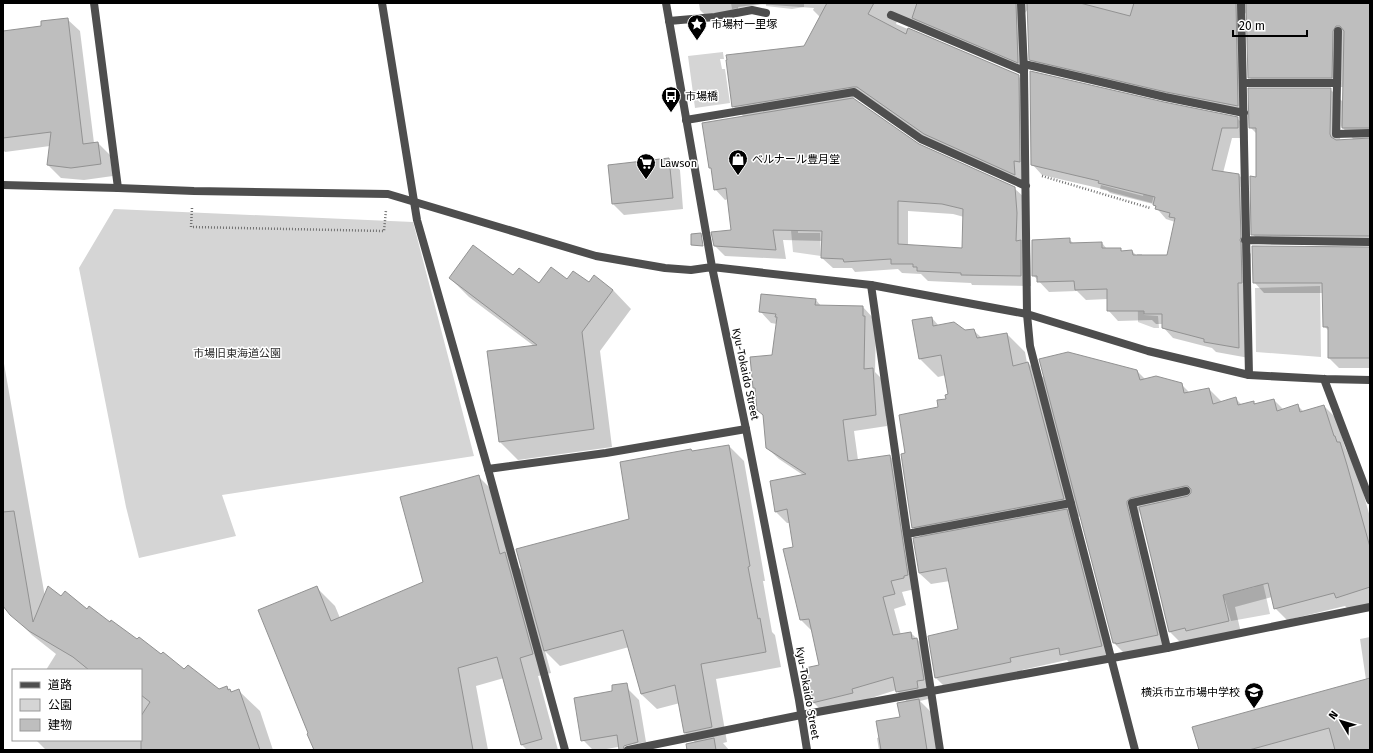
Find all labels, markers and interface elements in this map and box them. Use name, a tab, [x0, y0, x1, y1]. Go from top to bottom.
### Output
scale bar	[1233, 12, 1307, 38]
place icon: 市場村一里塚	[686, 13, 708, 41]
place label: 市場村一里塚	[711, 18, 777, 31]
text: 20 m	[1239, 19, 1265, 33]
bus stop icon: 市場橋	[660, 85, 682, 113]
place label: 市場橋	[685, 90, 718, 103]
shop icon: ベルナール豊月堂	[727, 148, 749, 176]
supermarket icon: Lawson	[635, 152, 657, 180]
place label: ベルナール豊月堂	[752, 153, 840, 166]
place label: Lawson	[660, 157, 697, 170]
street label: Kyu-Tokaido Street	[729, 327, 762, 421]
park label: 市場旧東海道公園	[193, 347, 281, 360]
street label: Kyu-Tokaido Street	[793, 646, 822, 740]
legend	[12, 669, 142, 741]
text: 道路	[48, 678, 72, 692]
school or university icon: 横浜市立市場中学校	[1243, 681, 1265, 709]
place label: 横浜市立市場中学校	[1141, 686, 1240, 699]
text: 公園	[48, 698, 72, 712]
north arrow	[1321, 701, 1361, 741]
text: N	[1326, 708, 1341, 722]
text: 建物	[48, 718, 72, 732]

